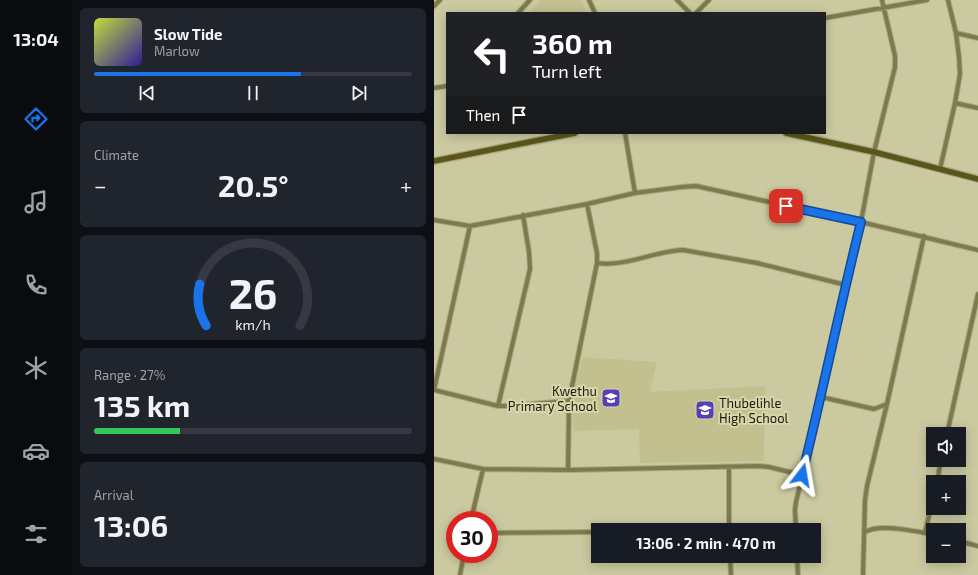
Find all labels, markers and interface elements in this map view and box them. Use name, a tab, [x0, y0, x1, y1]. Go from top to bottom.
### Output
text: Slow Tide	[154, 25, 222, 43]
text: 360 m	[532, 26, 613, 60]
text: 13:04	[13, 28, 59, 50]
icon: left	[466, 28, 518, 80]
text: Marlow	[154, 43, 200, 59]
text: Turn left	[532, 60, 602, 82]
icon: previous	[136, 82, 158, 104]
icon: pause	[242, 82, 264, 104]
icon: next	[348, 82, 370, 104]
icon: arrive	[508, 104, 530, 126]
icon: directions	[22, 105, 50, 133]
text: Then	[466, 106, 500, 124]
text: Climate	[94, 147, 139, 163]
text: 20.5°	[218, 167, 289, 203]
text: −	[94, 172, 107, 198]
text: +	[400, 172, 412, 198]
icon: music	[22, 188, 50, 216]
pin	[769, 189, 803, 223]
icon: arrive	[775, 195, 797, 217]
text: 26	[229, 266, 277, 316]
icon: phone	[22, 271, 50, 299]
text: km/h	[235, 315, 271, 332]
icon: climate	[22, 354, 50, 382]
text: Range · 27%	[94, 367, 165, 383]
place label: Kwethu Primary School	[508, 383, 597, 414]
text: 135 km	[94, 387, 190, 423]
school or university icon: Kwethu Primary School	[600, 387, 622, 409]
place label: Thubelihle High School	[719, 395, 789, 426]
school or university icon: Thubelihle High School	[694, 399, 716, 421]
map controls	[926, 427, 966, 563]
button: sound	[926, 427, 966, 467]
icon: car	[22, 437, 50, 465]
position arrow	[781, 454, 823, 496]
button: +	[926, 475, 966, 515]
text: Arrival	[94, 487, 134, 503]
text: 13:06	[94, 507, 168, 543]
speed limit sign: 30	[446, 511, 498, 563]
icon: filters	[22, 520, 50, 548]
button: −	[926, 523, 966, 563]
text: 13:06 · 2 min · 470 m	[636, 534, 776, 552]

